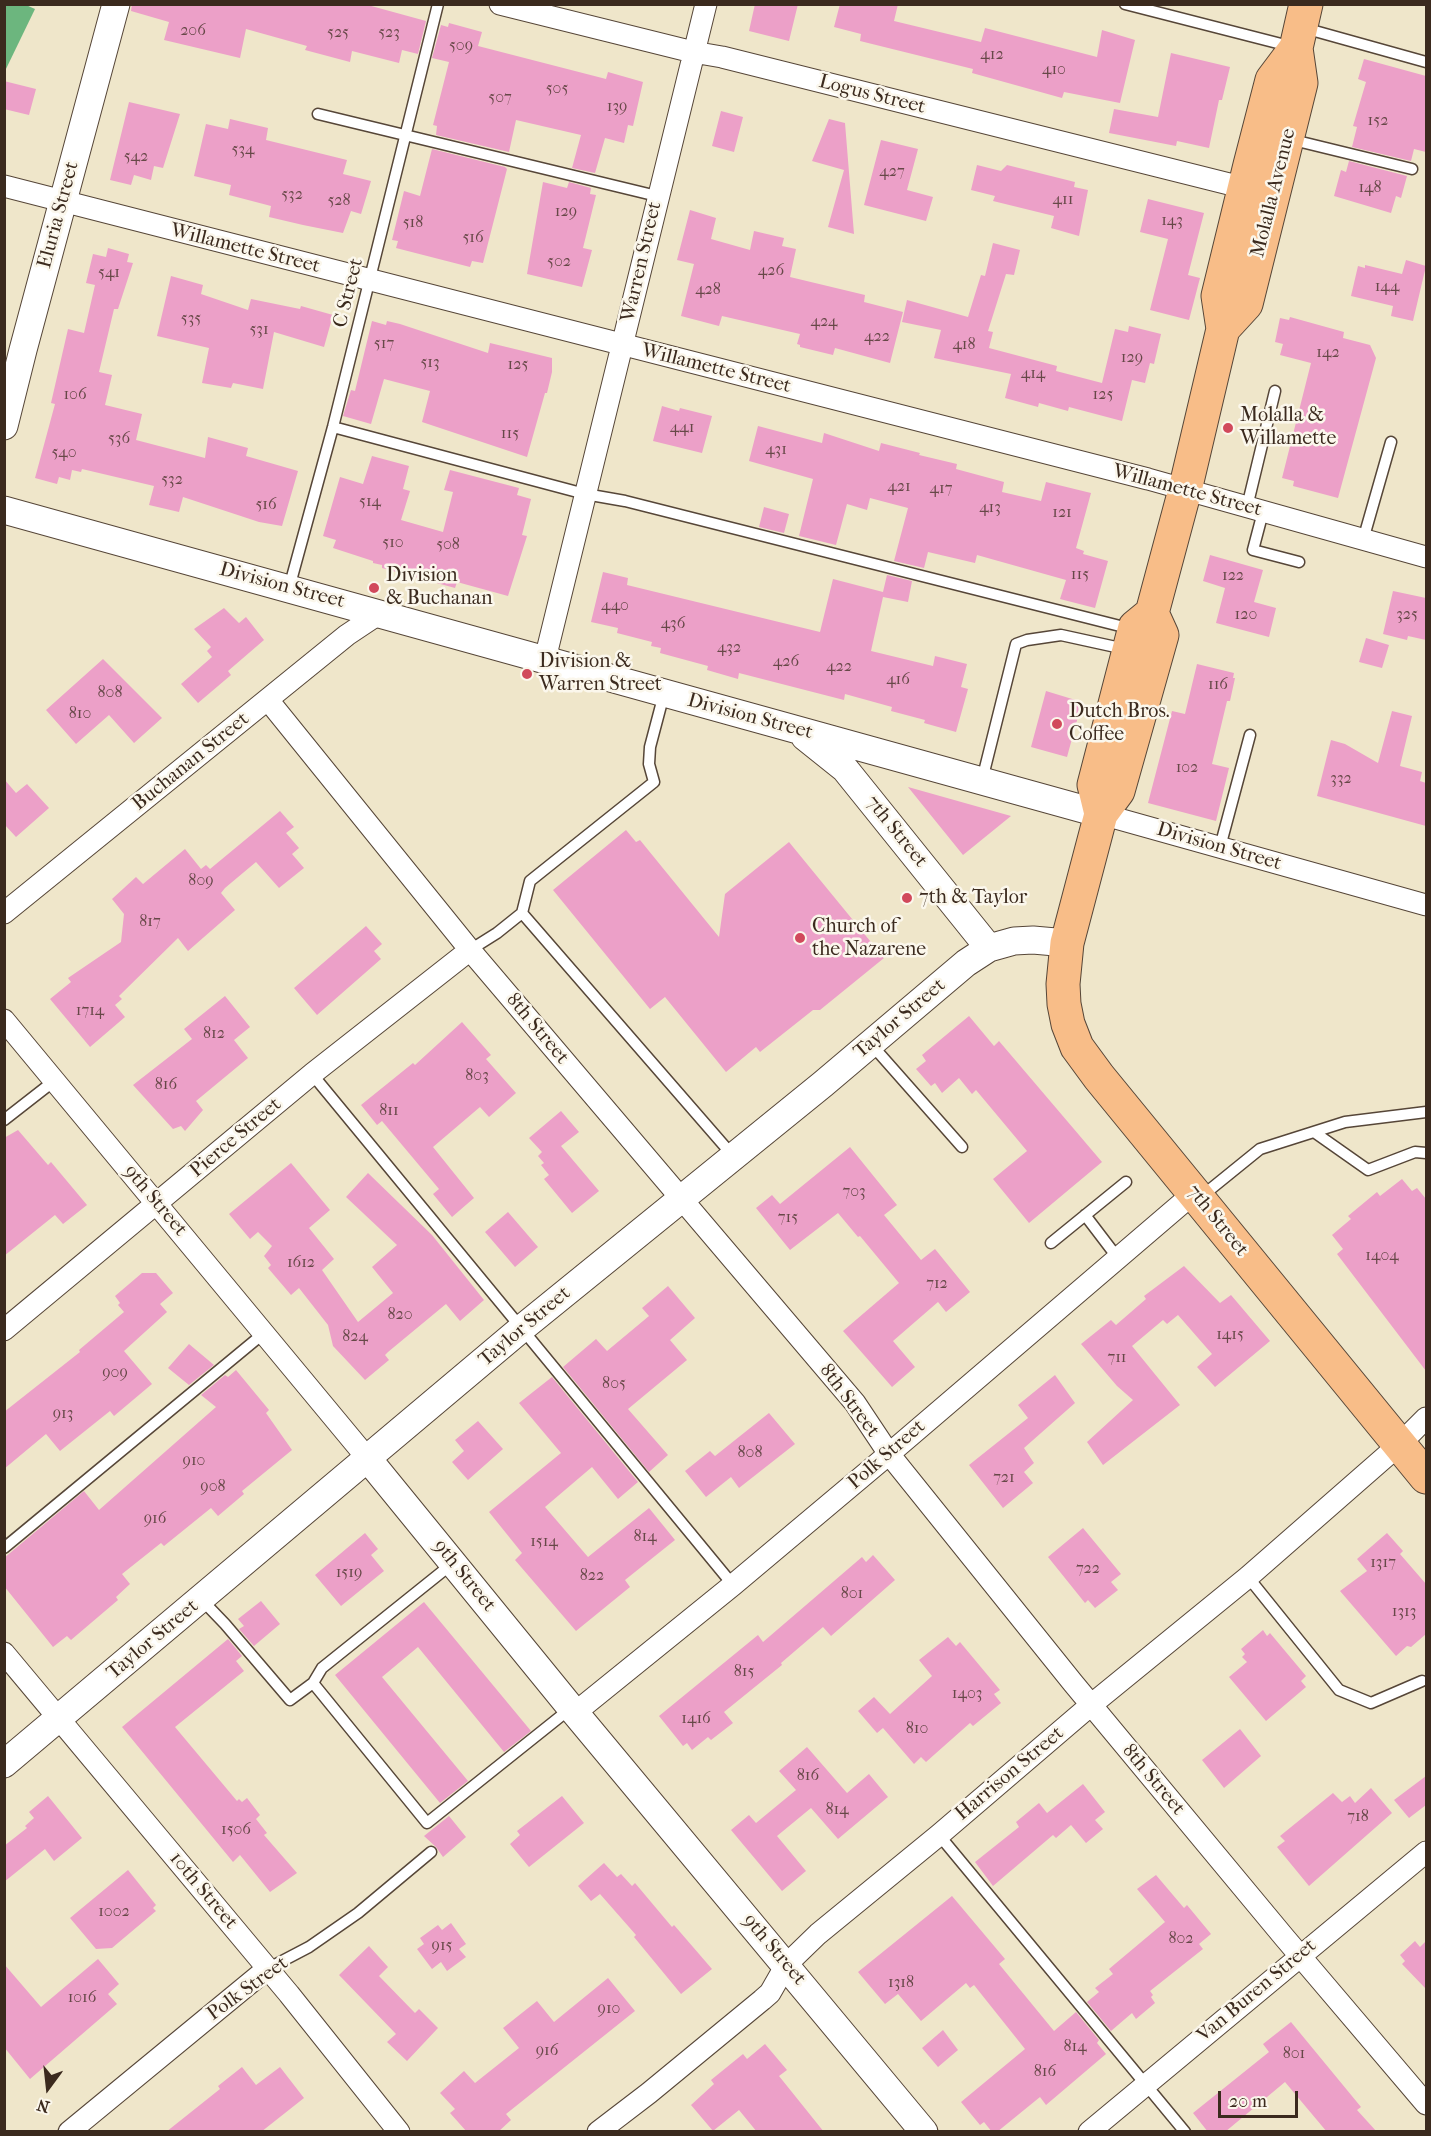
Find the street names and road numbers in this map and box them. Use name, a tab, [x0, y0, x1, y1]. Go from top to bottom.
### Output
street label: Logus Street	[816, 70, 928, 120]
street label: Molalla Avenue	[1246, 126, 1302, 260]
street label: Eluria Street	[33, 159, 85, 271]
street label: Warren Street	[616, 199, 668, 325]
street label: Willamette Street	[168, 219, 322, 279]
street label: C Street	[329, 256, 369, 330]
street label: Willamette Street	[639, 339, 793, 399]
street label: Willamette Street	[1110, 460, 1264, 522]
street label: Division Street	[217, 558, 347, 614]
street label: Division Street	[685, 689, 815, 745]
street label: Buchanan Street	[128, 708, 254, 816]
street label: 7th Street	[860, 791, 932, 873]
street label: Division Street	[1154, 818, 1284, 876]
street label: Taylor Street	[849, 974, 951, 1064]
street label: 8th Street	[500, 989, 574, 1069]
street label: Pierce Street	[185, 1093, 287, 1183]
street label: 9th Street	[118, 1160, 192, 1242]
street label: 7th Street	[1181, 1180, 1253, 1262]
street label: Taylor Street	[474, 1282, 576, 1372]
street label: 8th Street	[814, 1360, 884, 1442]
street label: Polk Street	[843, 1415, 931, 1495]
street label: 9th Street	[428, 1535, 500, 1617]
street label: Taylor Street	[102, 1595, 204, 1685]
street label: Harrison Street	[951, 1722, 1069, 1826]
street label: 8th Street	[1116, 1740, 1190, 1820]
street label: 10th Street	[164, 1847, 242, 1935]
street label: 9th Street	[737, 1909, 811, 1991]
street label: Van Buren Street	[1193, 1934, 1321, 2048]
street label: Polk Street	[203, 1952, 293, 2026]

